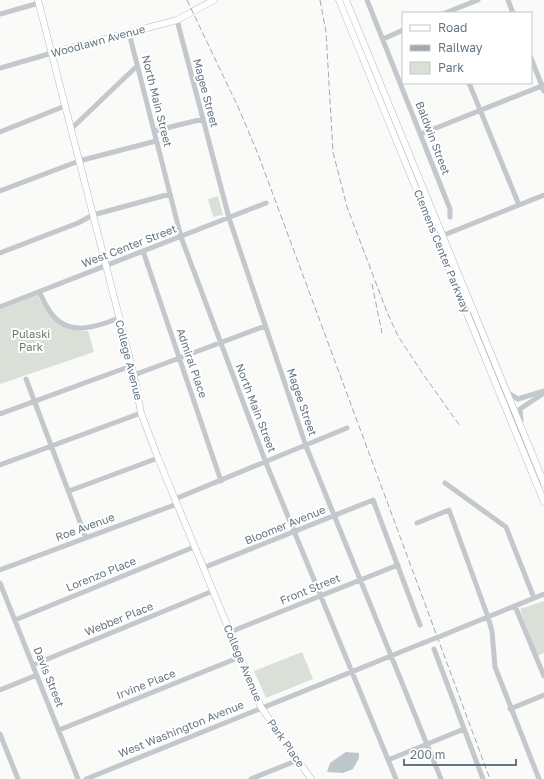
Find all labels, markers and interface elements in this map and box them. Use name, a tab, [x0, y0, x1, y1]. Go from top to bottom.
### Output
legend	[402, 12, 532, 84]
text: Road	[438, 20, 467, 35]
street label: Woodlawn Avenue	[49, 22, 146, 59]
text: Railway	[438, 40, 483, 55]
street label: North Main Street	[140, 54, 175, 148]
street label: Magee Street	[191, 57, 222, 129]
text: Park	[438, 60, 464, 75]
street label: Baldwin Street	[413, 99, 453, 176]
street label: Clemens Center Parkway	[412, 187, 473, 314]
street label: West Center Street	[80, 221, 178, 270]
street label: College Avenue	[113, 318, 146, 401]
street label: Admiral Place	[174, 326, 210, 399]
park label: Pulaski Park	[12, 327, 50, 353]
street label: North Main Street	[234, 362, 279, 454]
street label: Magee Street	[285, 366, 320, 437]
street label: Bloomer Avenue	[243, 502, 327, 547]
street label: Roe Avenue	[54, 510, 116, 543]
street label: Lorenzo Place	[64, 554, 138, 593]
street label: Front Street	[278, 571, 342, 606]
street label: Webber Place	[83, 599, 155, 638]
street label: College Avenue	[221, 622, 265, 703]
street label: Davis Street	[31, 645, 67, 709]
street label: Irvine Place	[114, 666, 177, 701]
street label: West Washington Avenue	[116, 697, 245, 760]
street label: Park Place	[265, 716, 308, 769]
scale bar	[404, 741, 516, 767]
text: 200 m	[410, 747, 445, 762]

